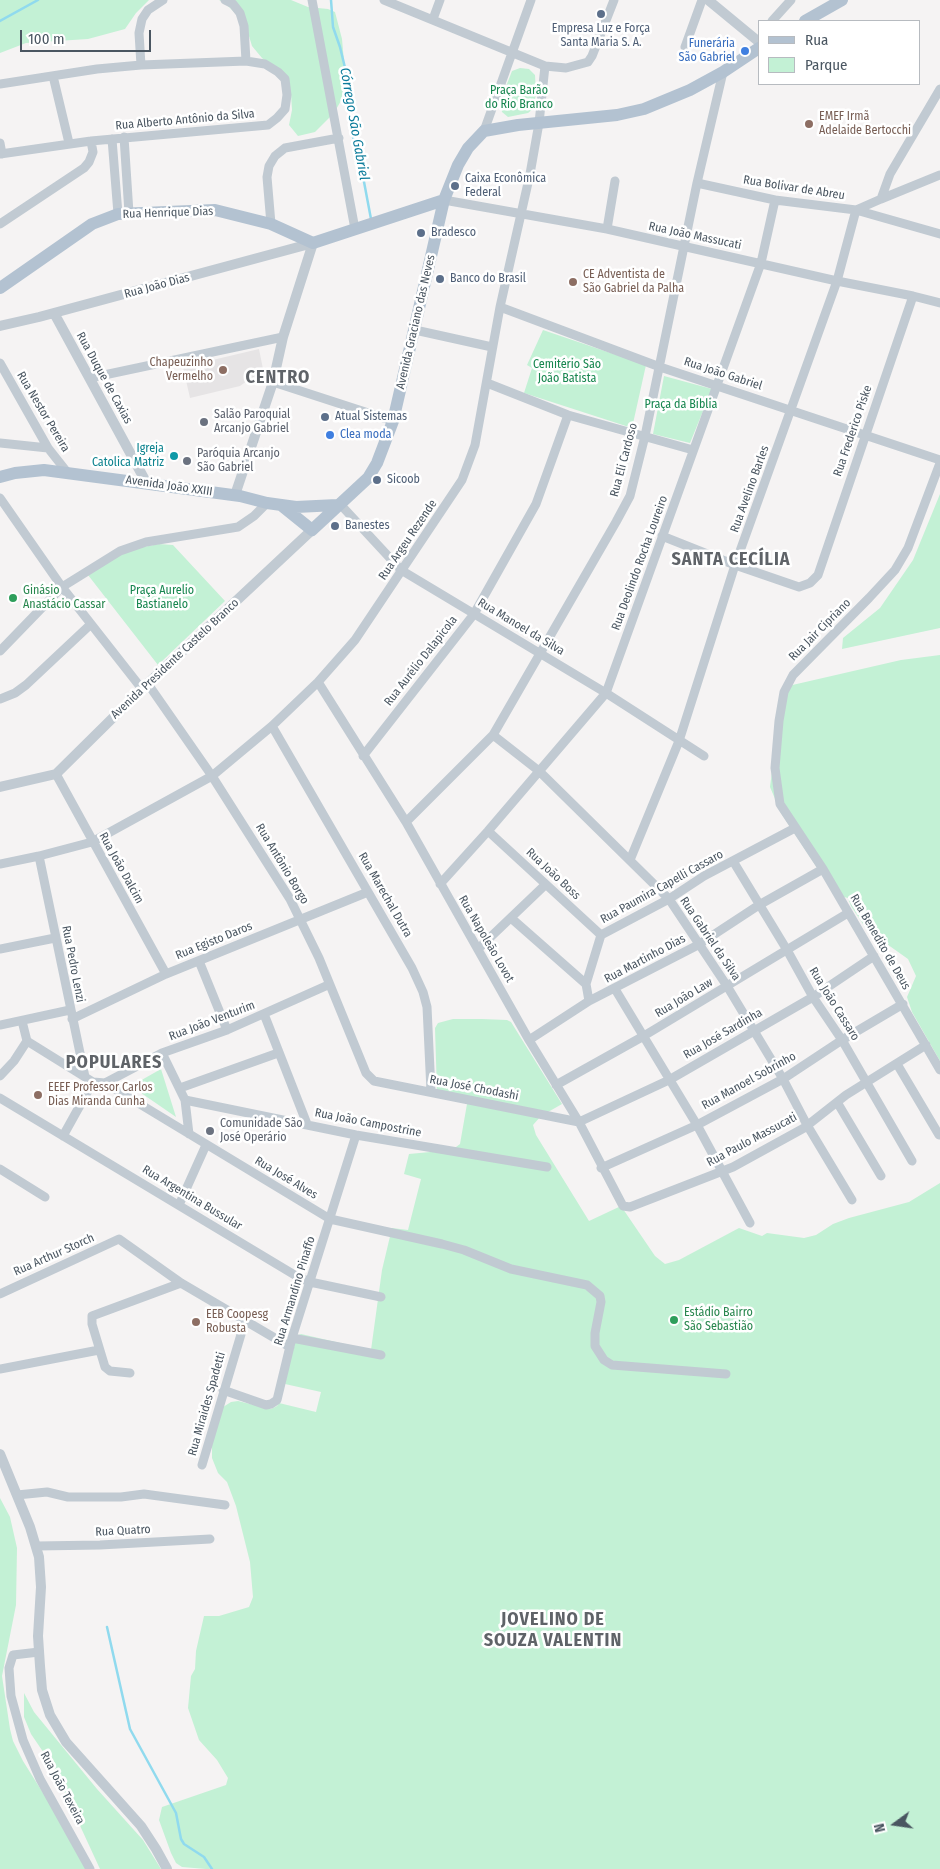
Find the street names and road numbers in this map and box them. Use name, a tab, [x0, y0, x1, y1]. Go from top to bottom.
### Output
street label: Rua Alberto Antônio da Silva	[115, 107, 255, 133]
street label: Rua Bolivar de Abreu	[742, 173, 846, 203]
street label: Rua Henrique Dias	[122, 204, 214, 222]
street label: Rua João Massucati	[647, 219, 743, 253]
street label: Avenida Graciano das Neves	[393, 253, 439, 391]
street label: Rua João Dias	[123, 270, 191, 302]
street label: Rua Duque de Caxias	[73, 330, 135, 426]
street label: Rua João Gabriel	[682, 355, 764, 393]
street label: Rua Nestor Pereira	[13, 369, 73, 455]
street label: Rua Frederico Piske	[831, 383, 875, 479]
street label: Rua Eli Cardoso	[607, 421, 641, 499]
street label: Rua Avelino Barles	[728, 444, 772, 534]
street label: Avenida João XXIII	[125, 473, 213, 499]
street label: Rua Deolindo Rocha Loureiro	[609, 494, 671, 632]
street label: Rua Argeu Rezende	[376, 497, 440, 583]
street label: Rua Manoel da Silva	[475, 595, 567, 659]
street label: Avenida Presidente Castelo Branco	[108, 596, 242, 722]
street label: Rua Jair Cipriano	[786, 596, 854, 664]
street label: Rua Aurélio Dalapicola	[381, 613, 461, 709]
street label: Rua Antônio Borgo	[252, 821, 312, 907]
street label: Rua João Dalcim	[96, 830, 146, 906]
street label: Rua João Boss	[523, 845, 583, 903]
street label: Rua Paumira Capelli Cassaro	[598, 847, 726, 927]
street label: Rua Marechal Dutra	[355, 850, 415, 940]
street label: Rua Benedito de Deus	[847, 892, 913, 992]
street label: Rua Napoleão Lovot	[455, 893, 517, 985]
street label: Rua Gabriel da Silva	[677, 894, 743, 984]
street label: Rua Egisto Daros	[173, 919, 255, 963]
street label: Rua Pedro Lenzi	[59, 924, 87, 1004]
street label: Rua Martinho Dias	[602, 932, 688, 986]
street label: Rua João Cassaro	[806, 965, 862, 1043]
street label: Rua João Law	[652, 975, 716, 1021]
street label: Rua João Venturim	[167, 998, 257, 1044]
street label: Rua José Sardinha	[681, 1006, 765, 1062]
street label: Rua Manoel Sobrinho	[699, 1049, 799, 1113]
street label: Rua José Chodashi	[428, 1072, 520, 1104]
street label: Rua João Campostrine	[313, 1106, 423, 1140]
street label: Rua Paulo Massucati	[704, 1110, 800, 1170]
street label: Rua José Alves	[252, 1154, 320, 1202]
street label: Rua Argentina Bussular	[139, 1162, 245, 1234]
street label: Rua Arthur Storch	[11, 1231, 97, 1279]
street label: Rua Armandino Pinaffo	[272, 1235, 318, 1347]
street label: Rua Miraides Spadetti	[185, 1350, 229, 1458]
street label: Rua Quatro	[95, 1522, 151, 1540]
street label: Rua João Texeira	[37, 1749, 87, 1827]

